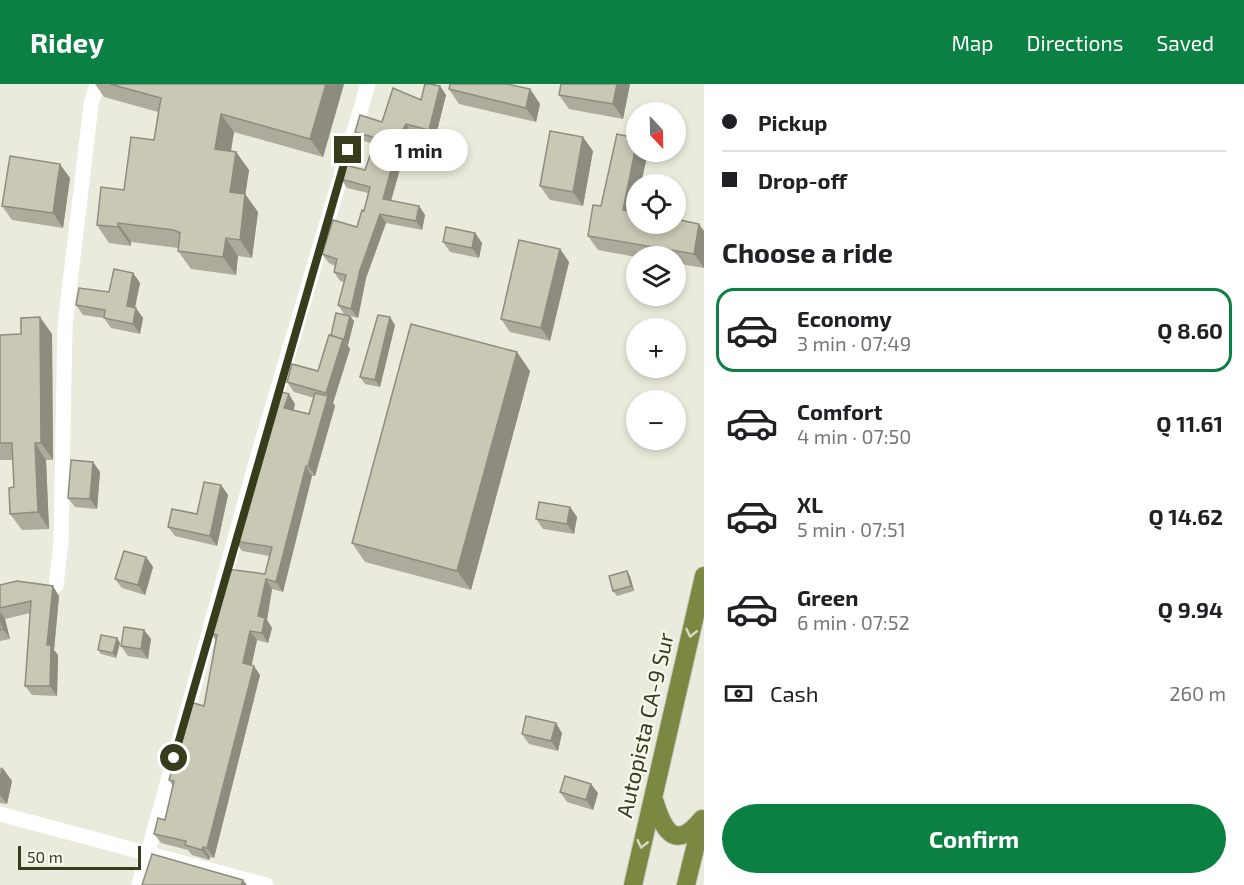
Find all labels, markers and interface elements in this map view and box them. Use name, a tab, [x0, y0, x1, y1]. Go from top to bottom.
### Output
text: Ridey	[30, 25, 104, 59]
text: Map	[951, 30, 994, 55]
text: Directions	[1027, 30, 1123, 55]
text: Saved	[1156, 30, 1214, 55]
north arrow	[626, 102, 686, 162]
map controls	[626, 102, 686, 450]
text: Pickup	[758, 109, 827, 135]
callout: 1 min	[369, 129, 468, 171]
route end	[334, 136, 361, 163]
text: 1 min	[394, 138, 443, 162]
text: Drop-off	[758, 167, 847, 193]
button: locate	[626, 174, 686, 234]
text: Choose a ride	[722, 236, 893, 268]
button: layers	[626, 246, 686, 306]
icon: car	[725, 303, 779, 357]
text: Economy	[797, 305, 892, 331]
text: Q 8.60	[1157, 317, 1223, 343]
button: +	[626, 318, 686, 378]
text: 3 min · 07:49	[797, 331, 911, 355]
button: −	[626, 390, 686, 450]
icon: car	[725, 396, 779, 450]
text: Comfort	[797, 398, 882, 424]
text: Q 11.61	[1156, 410, 1223, 436]
text: 4 min · 07:50	[797, 424, 911, 448]
icon: car	[725, 489, 779, 543]
text: XL	[797, 491, 823, 517]
text: Q 14.62	[1148, 503, 1223, 529]
text: 5 min · 07:51	[797, 517, 906, 541]
icon: car	[725, 582, 779, 636]
text: Green	[797, 584, 859, 610]
text: Q 9.94	[1158, 596, 1223, 622]
text: 6 min · 07:52	[797, 610, 910, 634]
one-way arrow	[685, 628, 698, 638]
street label: Autopista CA-9 Sur	[610, 630, 678, 820]
icon: cash	[722, 677, 755, 710]
text: Cash	[770, 680, 819, 706]
text: 260 m	[1169, 681, 1226, 705]
route start	[160, 744, 187, 771]
button: Confirm	[722, 804, 1226, 873]
one-way arrow	[636, 838, 649, 848]
scale bar	[18, 843, 141, 870]
text: 50 m	[27, 847, 63, 866]

